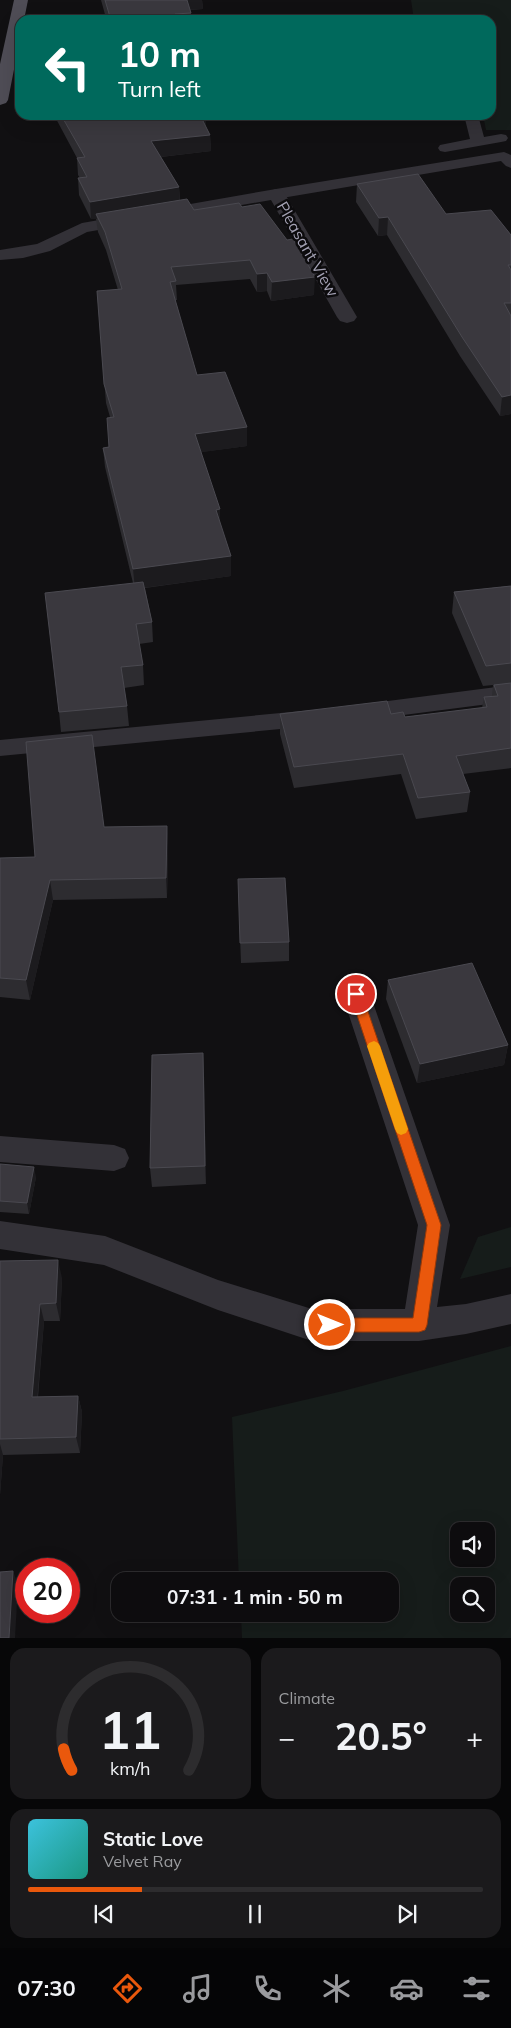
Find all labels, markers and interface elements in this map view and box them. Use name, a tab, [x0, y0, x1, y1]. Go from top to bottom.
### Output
text: 10 m	[118, 32, 201, 76]
icon: left	[35, 35, 100, 100]
text: Turn left	[118, 75, 201, 103]
street label: Pleasant View	[273, 198, 343, 300]
pin	[335, 973, 377, 1015]
icon: arrive	[342, 980, 370, 1008]
position arrow	[303, 1298, 355, 1350]
map controls	[450, 1522, 495, 1622]
button: sound	[450, 1522, 495, 1567]
speed limit sign: 20	[15, 1558, 80, 1623]
button: search	[450, 1577, 495, 1622]
text: 07:31 · 1 min · 50 m	[167, 1585, 343, 1609]
text: Climate	[279, 1688, 335, 1708]
text: 11	[99, 1697, 161, 1762]
text: 20.5°	[335, 1712, 427, 1760]
text: −	[279, 1720, 295, 1755]
text: +	[466, 1720, 483, 1755]
text: km/h	[110, 1757, 150, 1779]
text: Static Love	[103, 1827, 203, 1851]
text: Velvet Ray	[103, 1851, 182, 1871]
icon: previous	[90, 1900, 118, 1928]
icon: pause	[241, 1900, 269, 1928]
icon: next	[393, 1900, 421, 1928]
icon: directions	[110, 1971, 145, 2006]
icon: music	[180, 1971, 215, 2006]
icon: phone	[250, 1971, 285, 2006]
icon: climate	[319, 1971, 354, 2006]
icon: car	[389, 1971, 424, 2006]
icon: filters	[459, 1971, 494, 2006]
text: 07:30	[17, 1974, 76, 2002]

